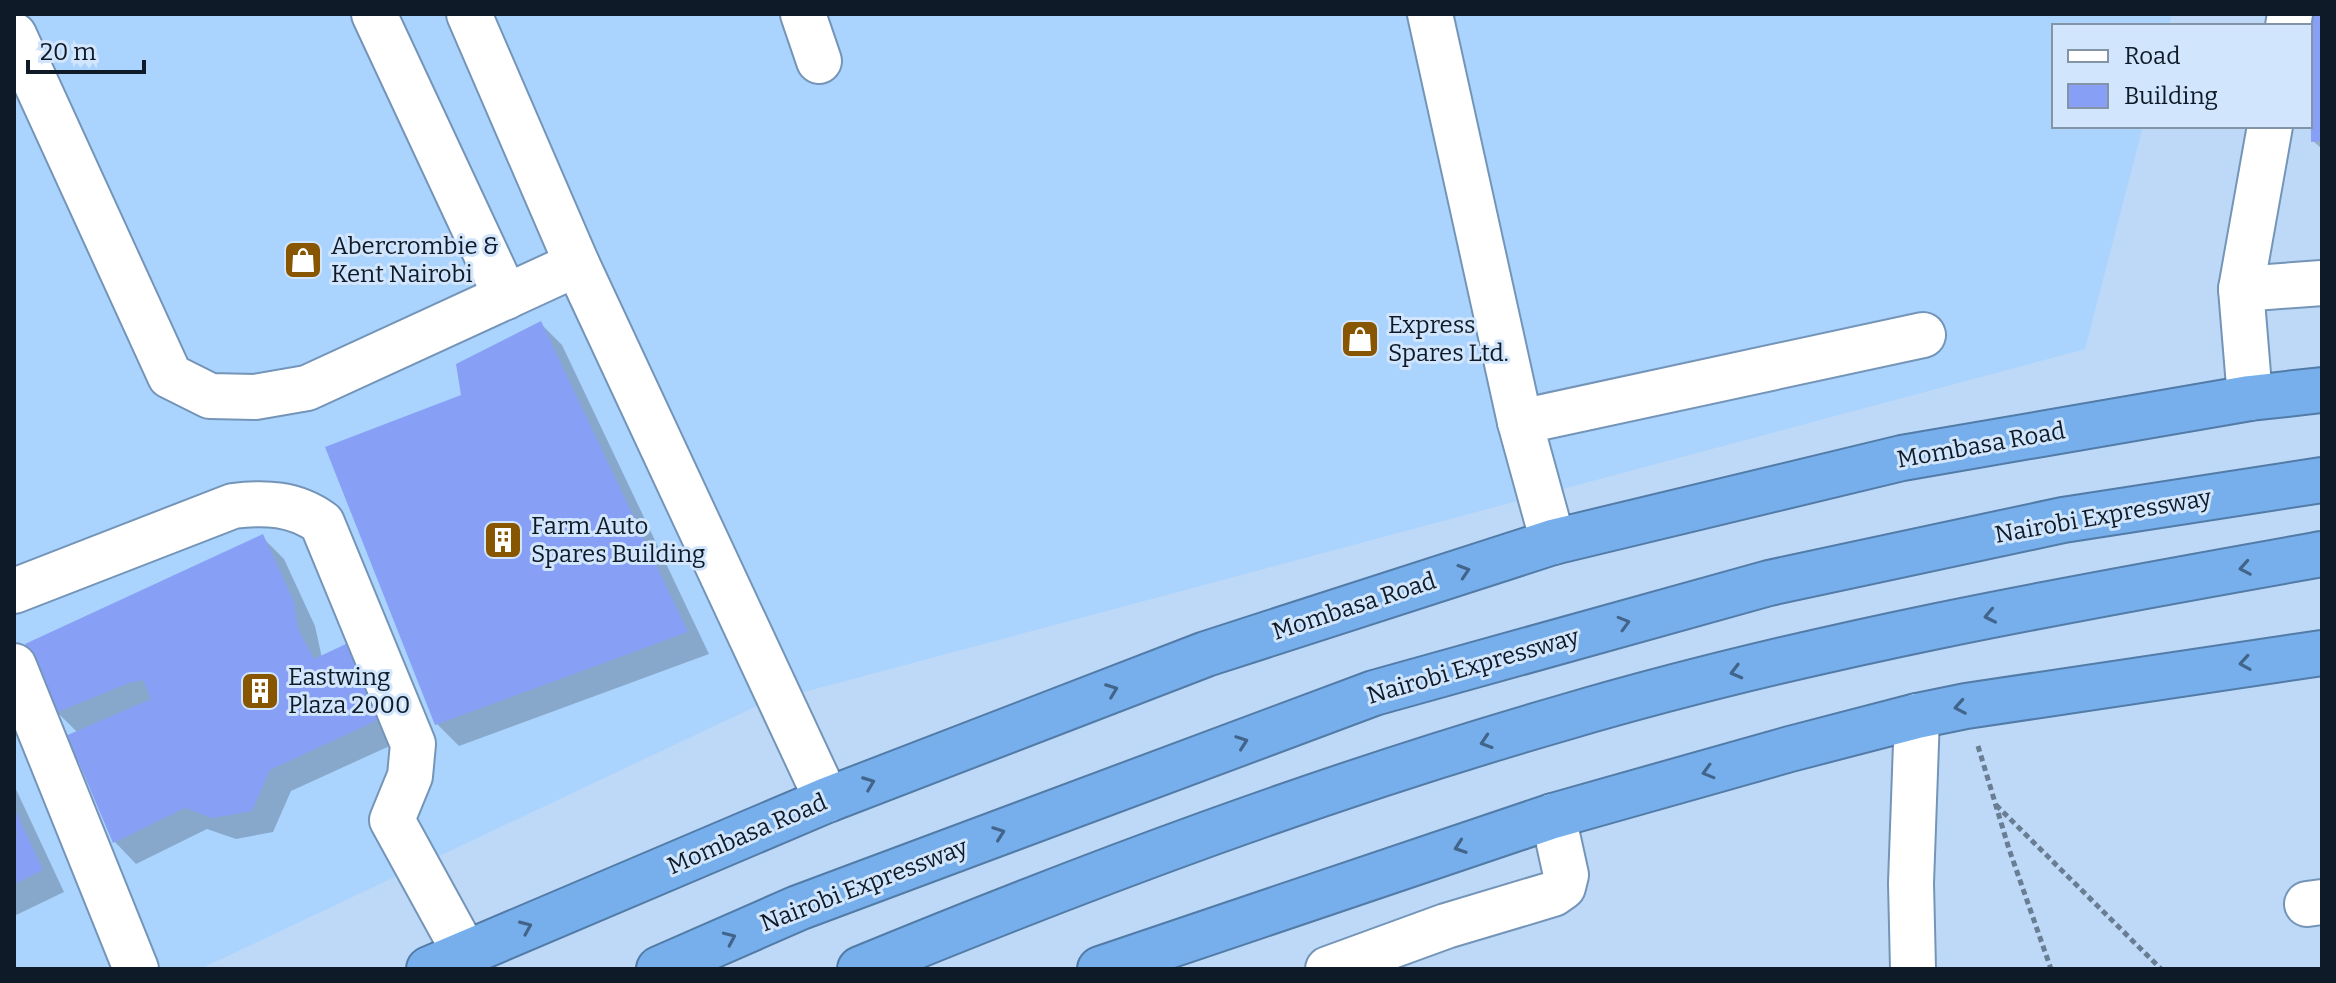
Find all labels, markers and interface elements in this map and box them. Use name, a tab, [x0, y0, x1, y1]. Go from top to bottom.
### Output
scale bar	[28, 24, 144, 74]
legend	[2052, 24, 2312, 128]
text: 20 m	[40, 38, 96, 66]
text: Road	[2124, 42, 2180, 70]
text: Building	[2124, 82, 2218, 110]
place label: Abercrombie & Kent Nairobi	[331, 232, 499, 288]
shop icon: Abercrombie & Kent Nairobi	[282, 239, 324, 281]
place label: Express Spares Ltd.	[1388, 311, 1509, 367]
shop icon: Express Spares Ltd.	[1339, 318, 1381, 360]
street label: Mombasa Road	[1895, 416, 2067, 474]
street label: Nairobi Expressway	[1992, 483, 2214, 549]
place label: Farm Auto Spares Building	[531, 512, 706, 568]
building icon: Farm Auto Spares Building	[482, 519, 524, 561]
one-way arrow	[2238, 558, 2252, 575]
one-way arrow	[1457, 564, 1471, 580]
street label: Mombasa Road	[1269, 566, 1439, 646]
one-way arrow	[1983, 607, 1997, 624]
one-way arrow	[1616, 616, 1630, 632]
street label: Nairobi Expressway	[1364, 622, 1583, 710]
one-way arrow	[2238, 654, 2252, 671]
place label: Eastwing Plaza 2000	[288, 663, 410, 719]
one-way arrow	[1729, 663, 1743, 680]
building icon: Eastwing Plaza 2000	[239, 670, 281, 712]
one-way arrow	[1104, 683, 1118, 700]
one-way arrow	[1953, 698, 1967, 715]
one-way arrow	[1479, 733, 1493, 749]
one-way arrow	[1234, 735, 1248, 752]
one-way arrow	[1702, 763, 1716, 779]
one-way arrow	[861, 776, 875, 793]
street label: Mombasa Road	[663, 788, 831, 880]
one-way arrow	[991, 826, 1005, 843]
street label: Nairobi Expressway	[756, 832, 972, 937]
one-way arrow	[1453, 838, 1467, 854]
one-way arrow	[518, 920, 532, 936]
one-way arrow	[722, 931, 737, 947]

